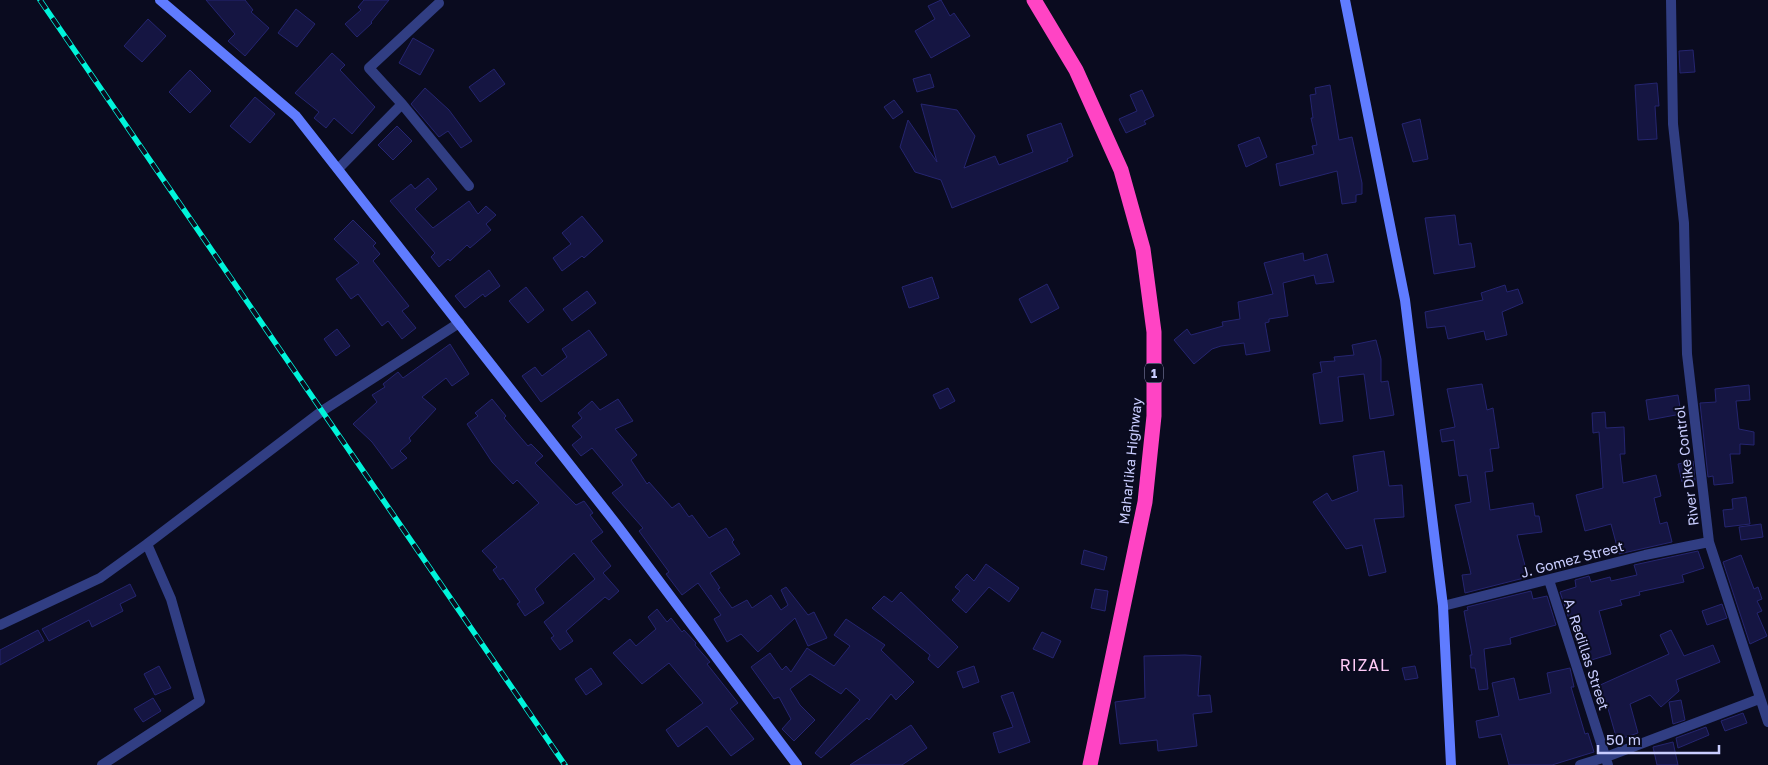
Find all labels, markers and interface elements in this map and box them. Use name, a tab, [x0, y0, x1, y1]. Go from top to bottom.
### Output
road number: 1	[1145, 363, 1163, 382]
street label: Maharlika Highway	[1115, 397, 1145, 525]
street label: River Dike Control	[1670, 405, 1702, 527]
street label: J. Gomez Street	[1519, 537, 1625, 581]
street label: A. Redillas Street	[1561, 596, 1613, 712]
district label: RIZAL	[1340, 655, 1390, 675]
scale bar	[1598, 722, 1719, 754]
text: 50 m	[1606, 730, 1641, 748]

